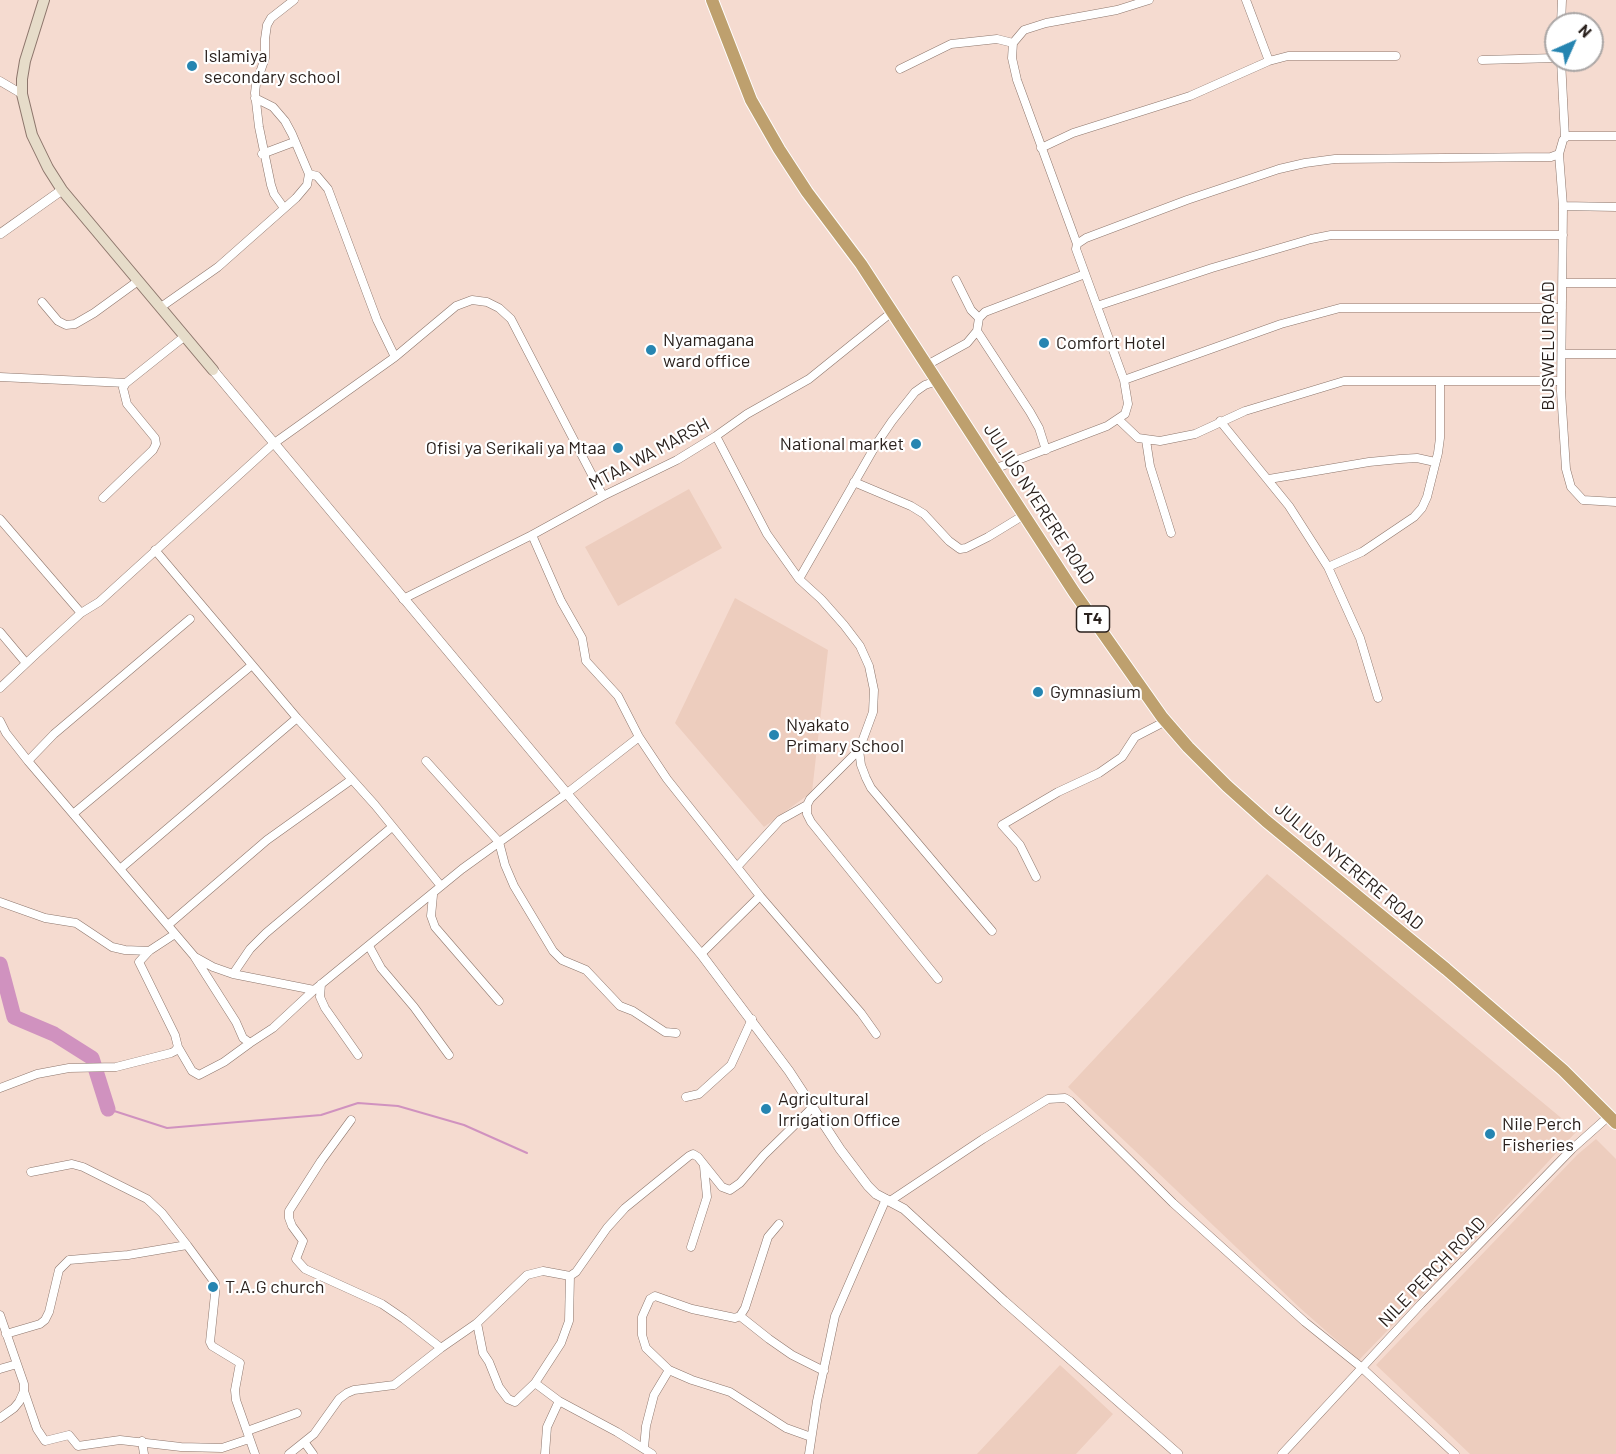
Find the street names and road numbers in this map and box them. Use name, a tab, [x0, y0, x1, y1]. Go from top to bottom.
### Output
street label: BUSWELU ROAD	[1537, 281, 1559, 411]
street label: MTAA WA MARSH	[585, 413, 713, 495]
street label: JULIUS NYERERE ROAD	[979, 420, 1099, 588]
road number: T4	[1076, 606, 1110, 632]
street label: JULIUS NYERERE ROAD	[1270, 798, 1428, 934]
street label: NILE PERCH ROAD	[1374, 1212, 1490, 1332]

